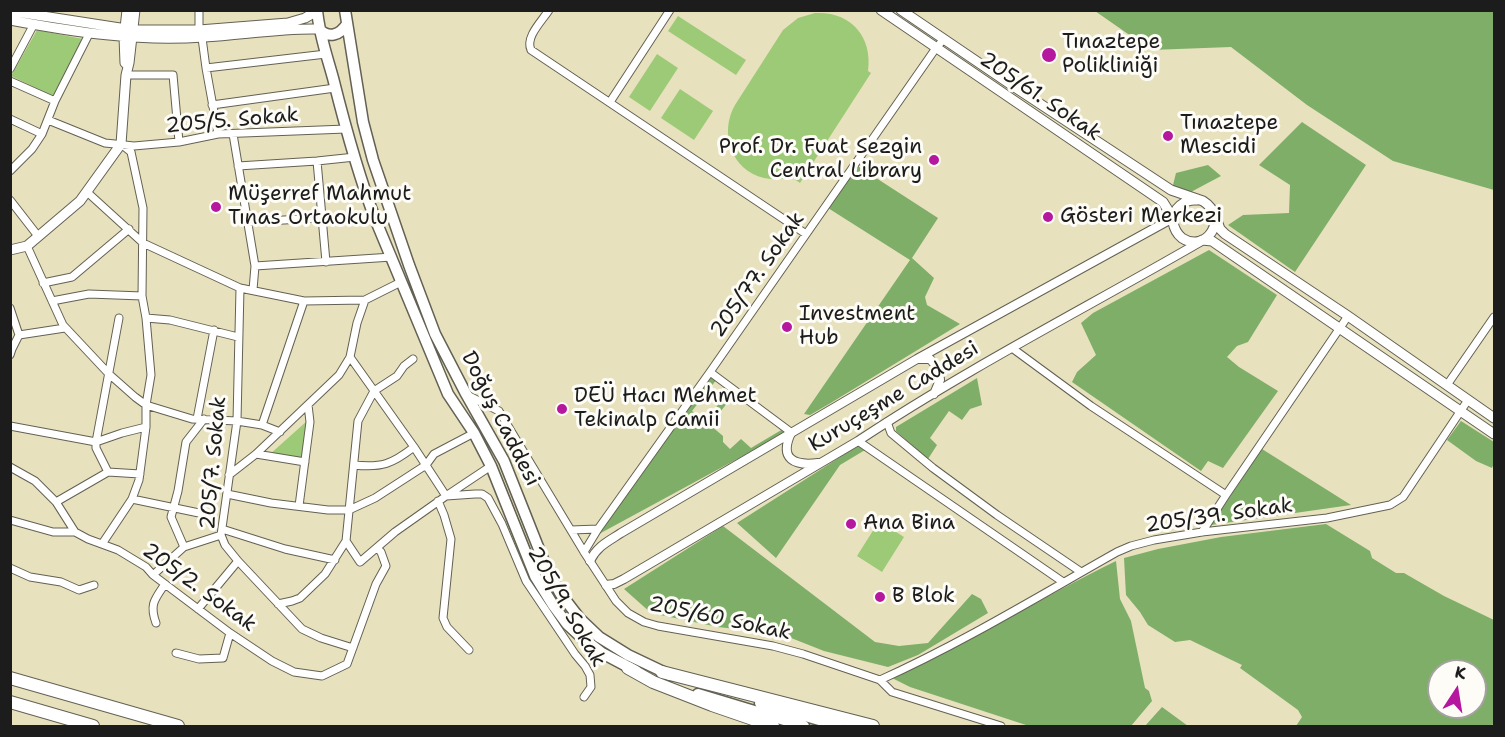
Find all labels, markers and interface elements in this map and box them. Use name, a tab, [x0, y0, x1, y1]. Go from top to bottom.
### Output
place label: Tınaztepe Polikliniği	[1062, 30, 1160, 80]
marker: Tınaztepe Polikliniği	[1040, 46, 1058, 64]
street label: 205/61. Sokak	[974, 47, 1106, 147]
street label: 205/5. Sokak	[164, 103, 300, 139]
place label: Tınaztepe Mescidi	[1180, 111, 1278, 161]
marker: Tınaztepe Mescidi	[1161, 129, 1175, 143]
place label: Prof. Dr. Fuat Sezgin Central Library	[719, 135, 922, 185]
marker: Prof. Dr. Fuat Sezgin Central Library	[927, 153, 941, 167]
place label: Müşerref Mahmut Tınas Ortaokulu	[228, 182, 411, 232]
marker: Müşerref Mahmut Tınas Ortaokulu	[209, 200, 223, 214]
place label: Gösteri Merkezi	[1060, 204, 1222, 230]
street label: 205/77. Sokak	[705, 207, 811, 343]
marker: Gösteri Merkezi	[1041, 210, 1055, 224]
place label: Investment Hub	[799, 302, 916, 352]
marker: Investment Hub	[780, 320, 794, 334]
street label: Kuruçeşme Caddesi	[804, 336, 984, 458]
street label: Doğuş Caddesi	[455, 347, 545, 491]
place label: DEÜ Hacı Mehmet Tekinalp Camii	[574, 384, 757, 434]
street label: 205/7. Sokak	[196, 395, 232, 531]
marker: DEÜ Hacı Mehmet Tekinalp Camii	[555, 402, 569, 416]
street label: 205/39. Sokak	[1144, 493, 1294, 539]
place label: Ana Bina	[863, 511, 955, 537]
marker: Ana Bina	[844, 517, 858, 531]
street label: 205/2. Sokak	[137, 538, 261, 638]
street label: 205/9. Sokak	[521, 542, 611, 672]
place label: B Blok	[892, 584, 955, 610]
marker: B Blok	[873, 590, 887, 604]
street label: 205/60 Sokak	[647, 592, 793, 646]
north arrow	[1427, 659, 1487, 719]
text: K	[1453, 661, 1468, 684]

